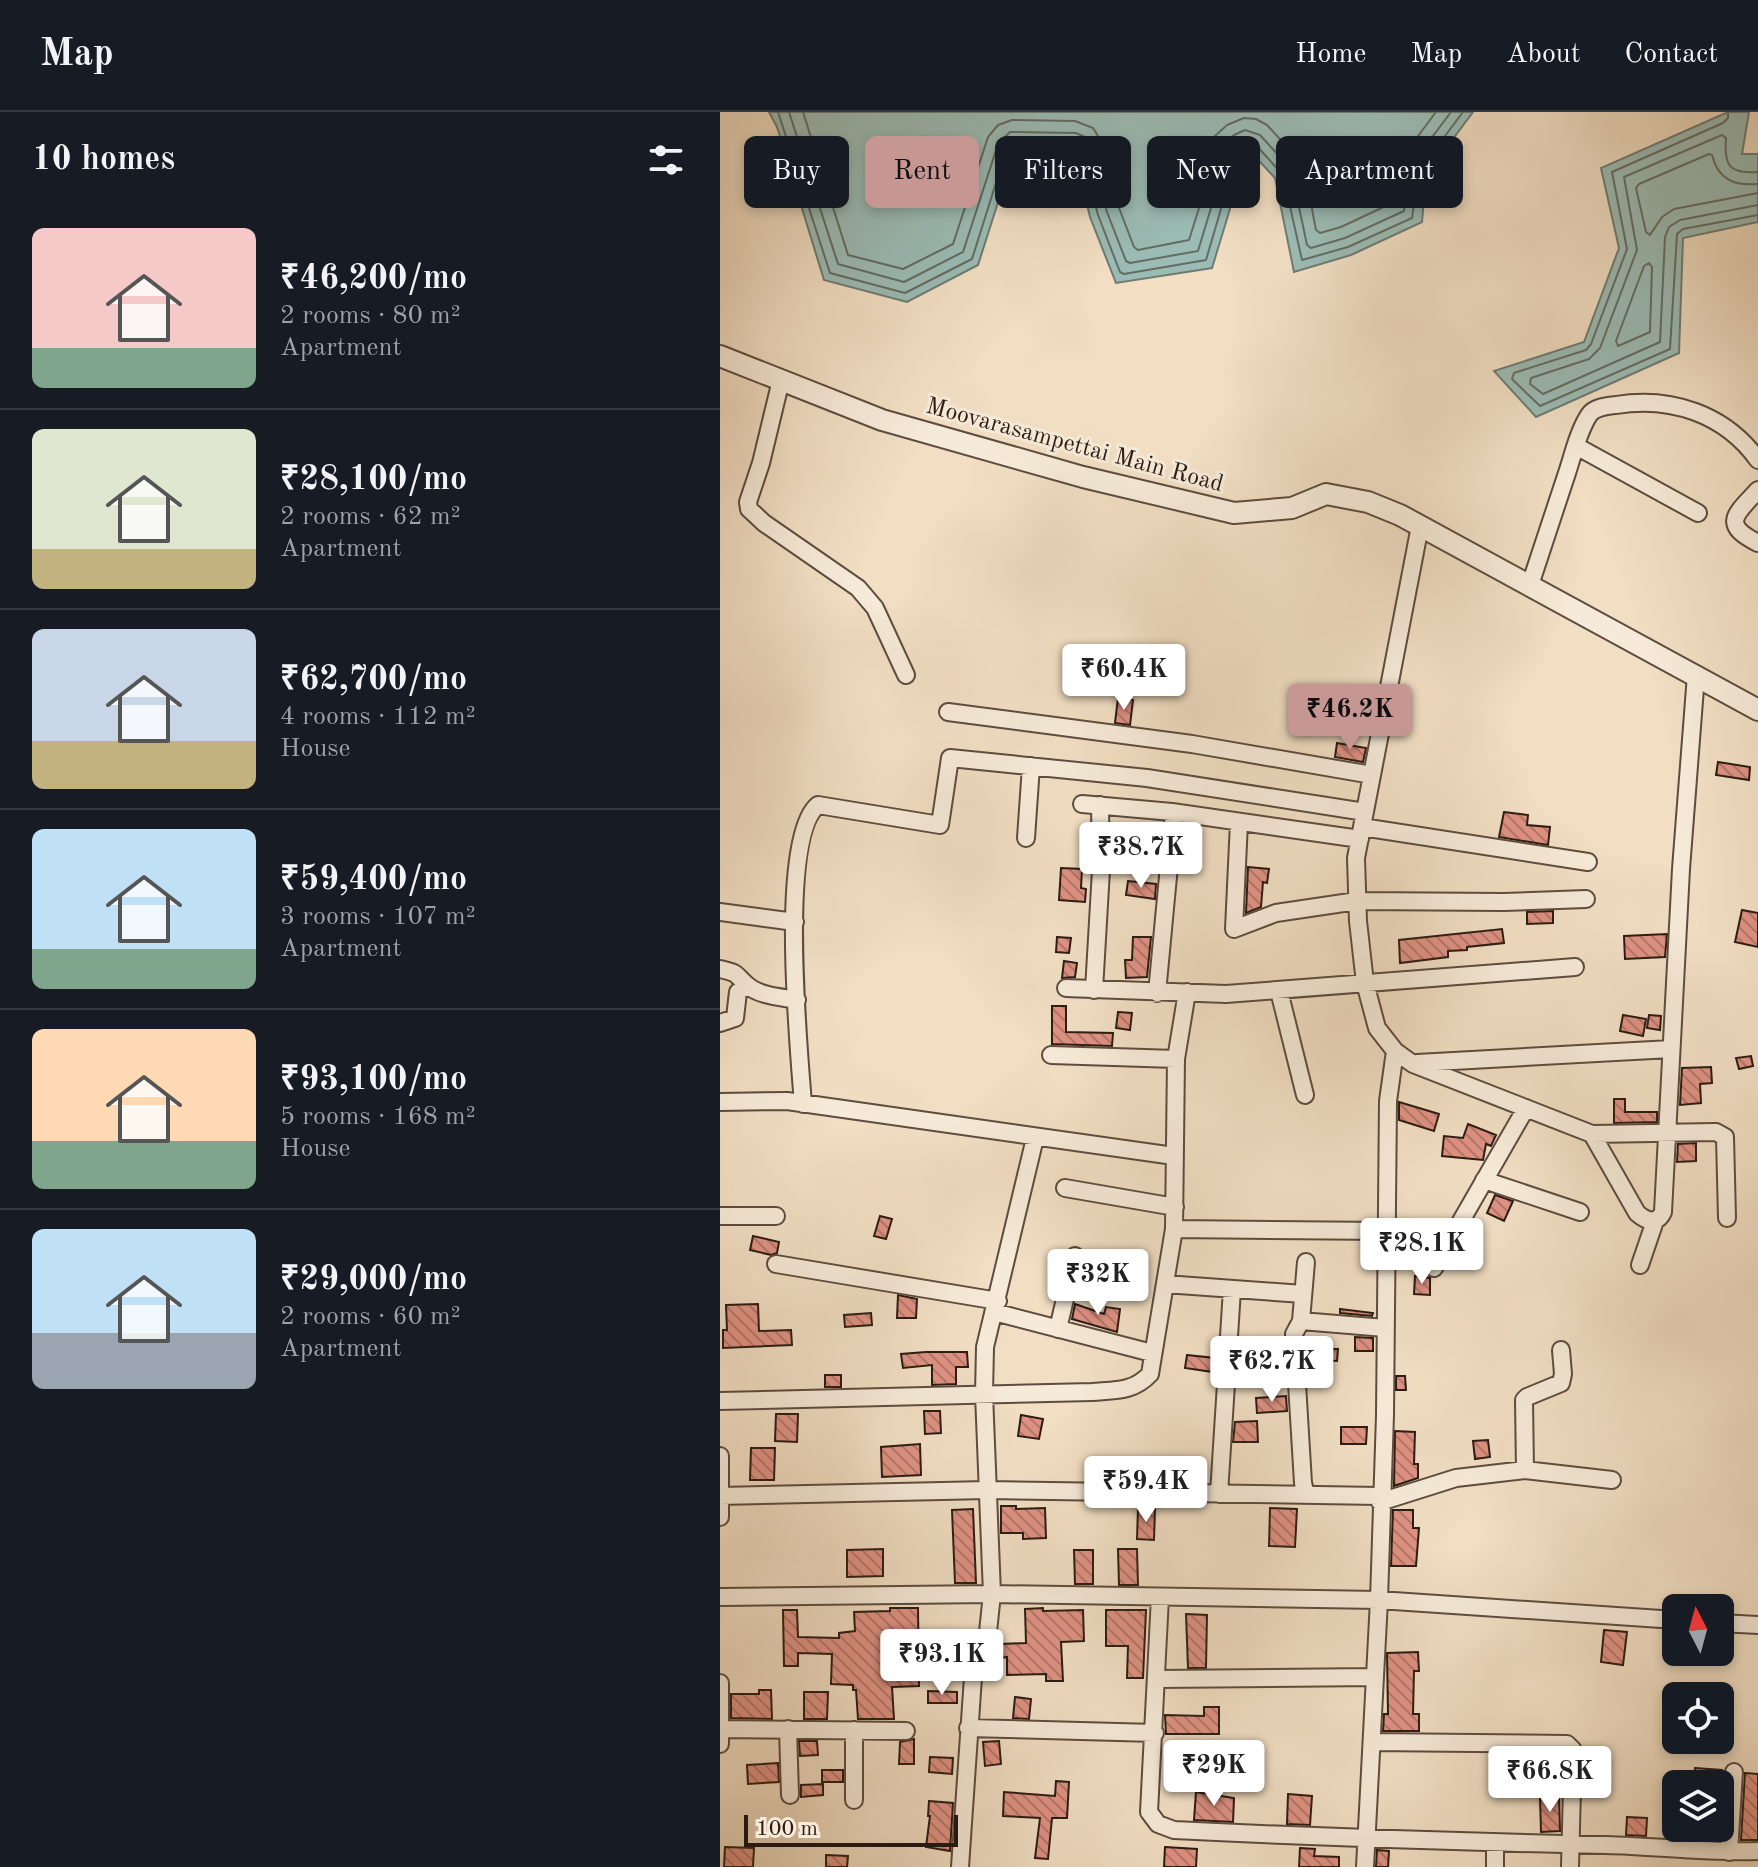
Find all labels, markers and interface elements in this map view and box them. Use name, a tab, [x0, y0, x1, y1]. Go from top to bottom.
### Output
text: Map	[40, 36, 114, 74]
text: Home	[1295, 41, 1366, 69]
text: Map	[1410, 41, 1462, 69]
text: About	[1506, 41, 1581, 69]
text: Contact	[1625, 41, 1718, 69]
chip: Buy	[744, 136, 849, 208]
chip: Rent	[865, 136, 979, 208]
chip: Filters	[995, 136, 1131, 208]
chip: New	[1147, 136, 1260, 208]
chip: Apartment	[1276, 136, 1463, 208]
icon: filters	[644, 138, 688, 182]
text: 10 homes	[32, 143, 175, 177]
icon: home	[96, 260, 192, 356]
text: ₹46,200/mo	[280, 262, 467, 296]
text: 2 rooms · 80 m²	[280, 303, 461, 329]
text: Apartment	[280, 335, 402, 361]
street label: Moovarasampettai Main Road	[923, 395, 1226, 497]
icon: home	[96, 461, 192, 557]
text: ₹28,100/mo	[280, 463, 467, 497]
text: 2 rooms · 62 m²	[280, 504, 461, 530]
text: Apartment	[280, 536, 402, 562]
pin: ₹60.4K	[1059, 644, 1189, 712]
text: ₹60.4K	[1080, 657, 1168, 683]
icon: home	[96, 661, 192, 757]
text: ₹62,700/mo	[280, 663, 467, 697]
pin: ₹46.2K	[1285, 684, 1415, 752]
text: ₹46.2K	[1306, 697, 1394, 723]
text: 4 rooms · 112 m²	[280, 704, 476, 730]
text: House	[280, 736, 351, 762]
pin: ₹38.7K	[1076, 822, 1206, 890]
text: ₹38.7K	[1097, 835, 1185, 861]
icon: home	[96, 861, 192, 957]
text: ₹59,400/mo	[280, 863, 467, 897]
text: 3 rooms · 107 m²	[280, 904, 476, 930]
text: Apartment	[280, 936, 402, 962]
icon: home	[96, 1061, 192, 1157]
text: ₹93,100/mo	[280, 1063, 467, 1097]
text: 5 rooms · 168 m²	[280, 1104, 476, 1130]
text: House	[280, 1136, 351, 1162]
pin: ₹28.1K	[1357, 1218, 1487, 1286]
text: ₹28.1K	[1378, 1231, 1466, 1257]
pin: ₹32K	[1051, 1249, 1145, 1317]
icon: home	[96, 1261, 192, 1357]
text: ₹32K	[1065, 1262, 1131, 1288]
text: ₹29,000/mo	[280, 1263, 467, 1297]
text: 2 rooms · 60 m²	[280, 1304, 461, 1330]
text: Apartment	[280, 1336, 402, 1362]
pin: ₹62.7K	[1207, 1336, 1337, 1404]
text: ₹62.7K	[1228, 1349, 1316, 1375]
pin: ₹59.4K	[1081, 1456, 1211, 1524]
text: ₹59.4K	[1102, 1469, 1190, 1495]
north arrow	[1662, 1594, 1734, 1666]
map controls	[1662, 1594, 1734, 1842]
pin: ₹93.1K	[877, 1629, 1007, 1697]
text: ₹93.1K	[898, 1642, 986, 1668]
button: locate	[1662, 1682, 1734, 1754]
pin: ₹29K	[1167, 1740, 1261, 1808]
pin: ₹66.8K	[1485, 1746, 1615, 1814]
text: ₹29K	[1181, 1753, 1247, 1779]
text: ₹66.8K	[1506, 1759, 1594, 1785]
button: layers	[1662, 1770, 1734, 1842]
scale bar	[744, 1811, 958, 1847]
text: 100 m	[756, 1818, 818, 1840]

